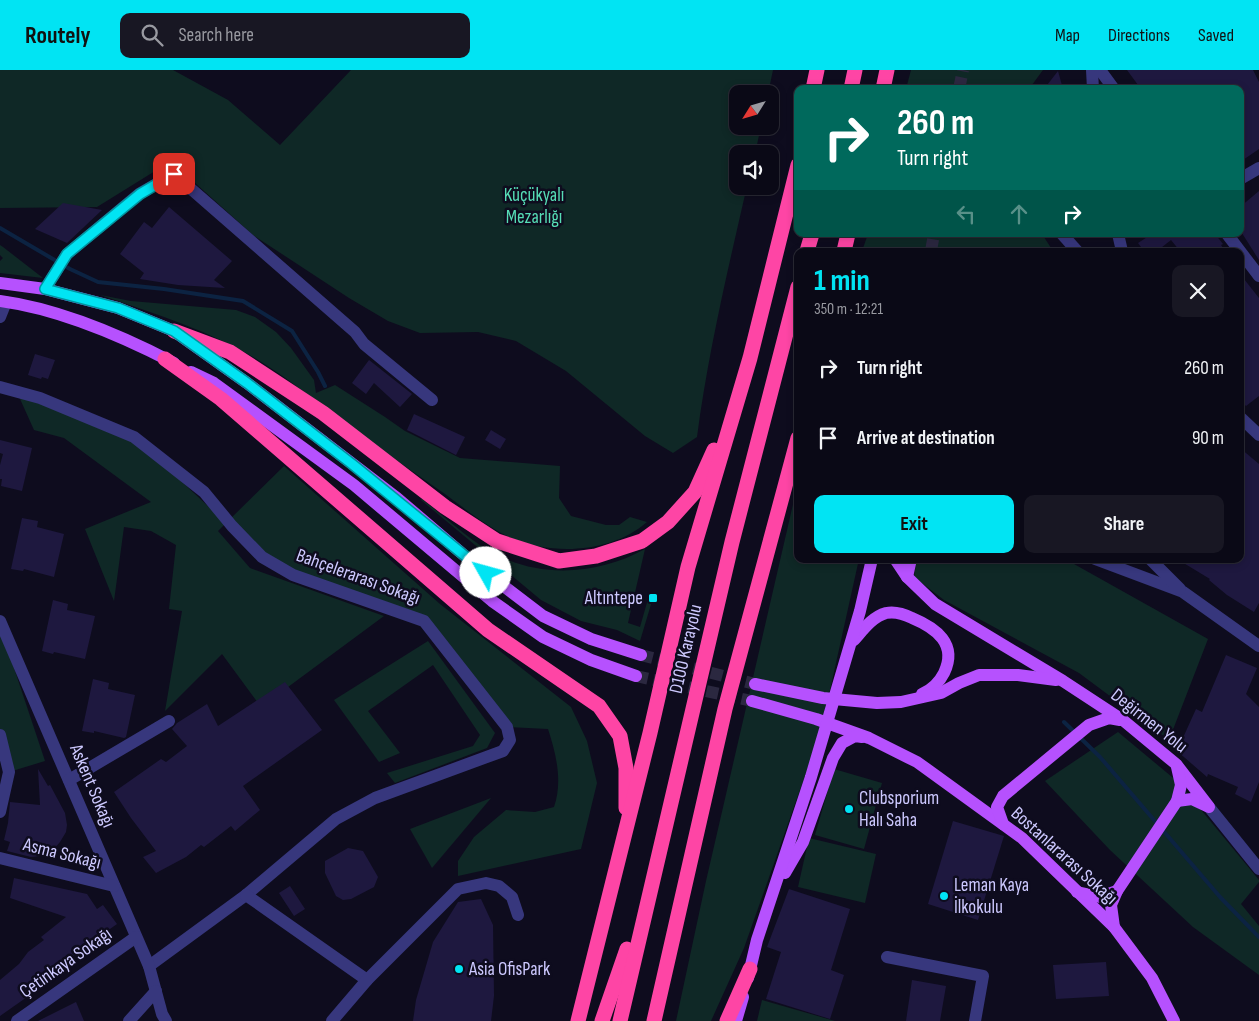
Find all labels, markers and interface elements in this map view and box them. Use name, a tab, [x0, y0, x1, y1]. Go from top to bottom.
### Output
search box	[120, 13, 470, 58]
text: Routely	[25, 21, 90, 50]
icon: search	[138, 21, 166, 49]
text: Search here	[178, 24, 254, 47]
text: Map	[1055, 25, 1080, 46]
text: Directions	[1108, 25, 1170, 46]
text: Saved	[1198, 25, 1234, 46]
north arrow	[729, 85, 779, 135]
map controls	[729, 85, 779, 195]
text: 260 m	[897, 102, 974, 145]
icon: right	[814, 105, 879, 170]
button: sound	[729, 145, 779, 195]
text: Turn right	[897, 145, 968, 172]
pin	[153, 153, 195, 195]
icon: arrive	[160, 160, 188, 188]
park label: Küçükyalı Mezarlığı	[504, 184, 564, 229]
icon: left	[952, 200, 980, 228]
icon: ahead	[1005, 200, 1033, 228]
icon: right	[1058, 200, 1086, 228]
text: 1 min	[814, 263, 870, 299]
button: close	[1172, 265, 1224, 317]
text: 350 m · 12:21	[814, 300, 883, 319]
icon: right	[814, 354, 842, 382]
text: Turn right	[857, 357, 922, 380]
text: 260 m	[1184, 357, 1224, 380]
icon: arrive	[814, 424, 842, 452]
text: Arrive at destination	[857, 427, 995, 450]
text: 90 m	[1192, 427, 1224, 450]
button: Exit	[814, 495, 1014, 553]
button: Share	[1024, 495, 1224, 553]
street label: Bahçelerarası Sokağı	[293, 544, 423, 610]
position arrow	[459, 546, 511, 598]
place label: Altıntepe	[584, 587, 643, 610]
marker: Altıntepe	[647, 592, 659, 604]
street label: D100 Karayolu	[665, 602, 707, 696]
street label: Değirmen Yolu	[1106, 684, 1192, 758]
street label: Askent Sokağı	[64, 740, 120, 831]
place label: Clubsporium Halı Saha	[859, 787, 939, 832]
street label: Bostanlararası Sokağı	[1006, 802, 1122, 910]
marker: Clubsporium Halı Saha	[843, 803, 855, 815]
street label: Asma Sokağı	[20, 833, 103, 875]
place label: Leman Kaya İlkokulu	[954, 874, 1029, 919]
marker: Leman Kaya İlkokulu	[938, 890, 950, 902]
street label: Çetinkaya Sokağı	[15, 923, 117, 1003]
place label: Asia OfisPark	[468, 958, 551, 981]
marker: Asia OfisPark	[453, 963, 465, 975]

